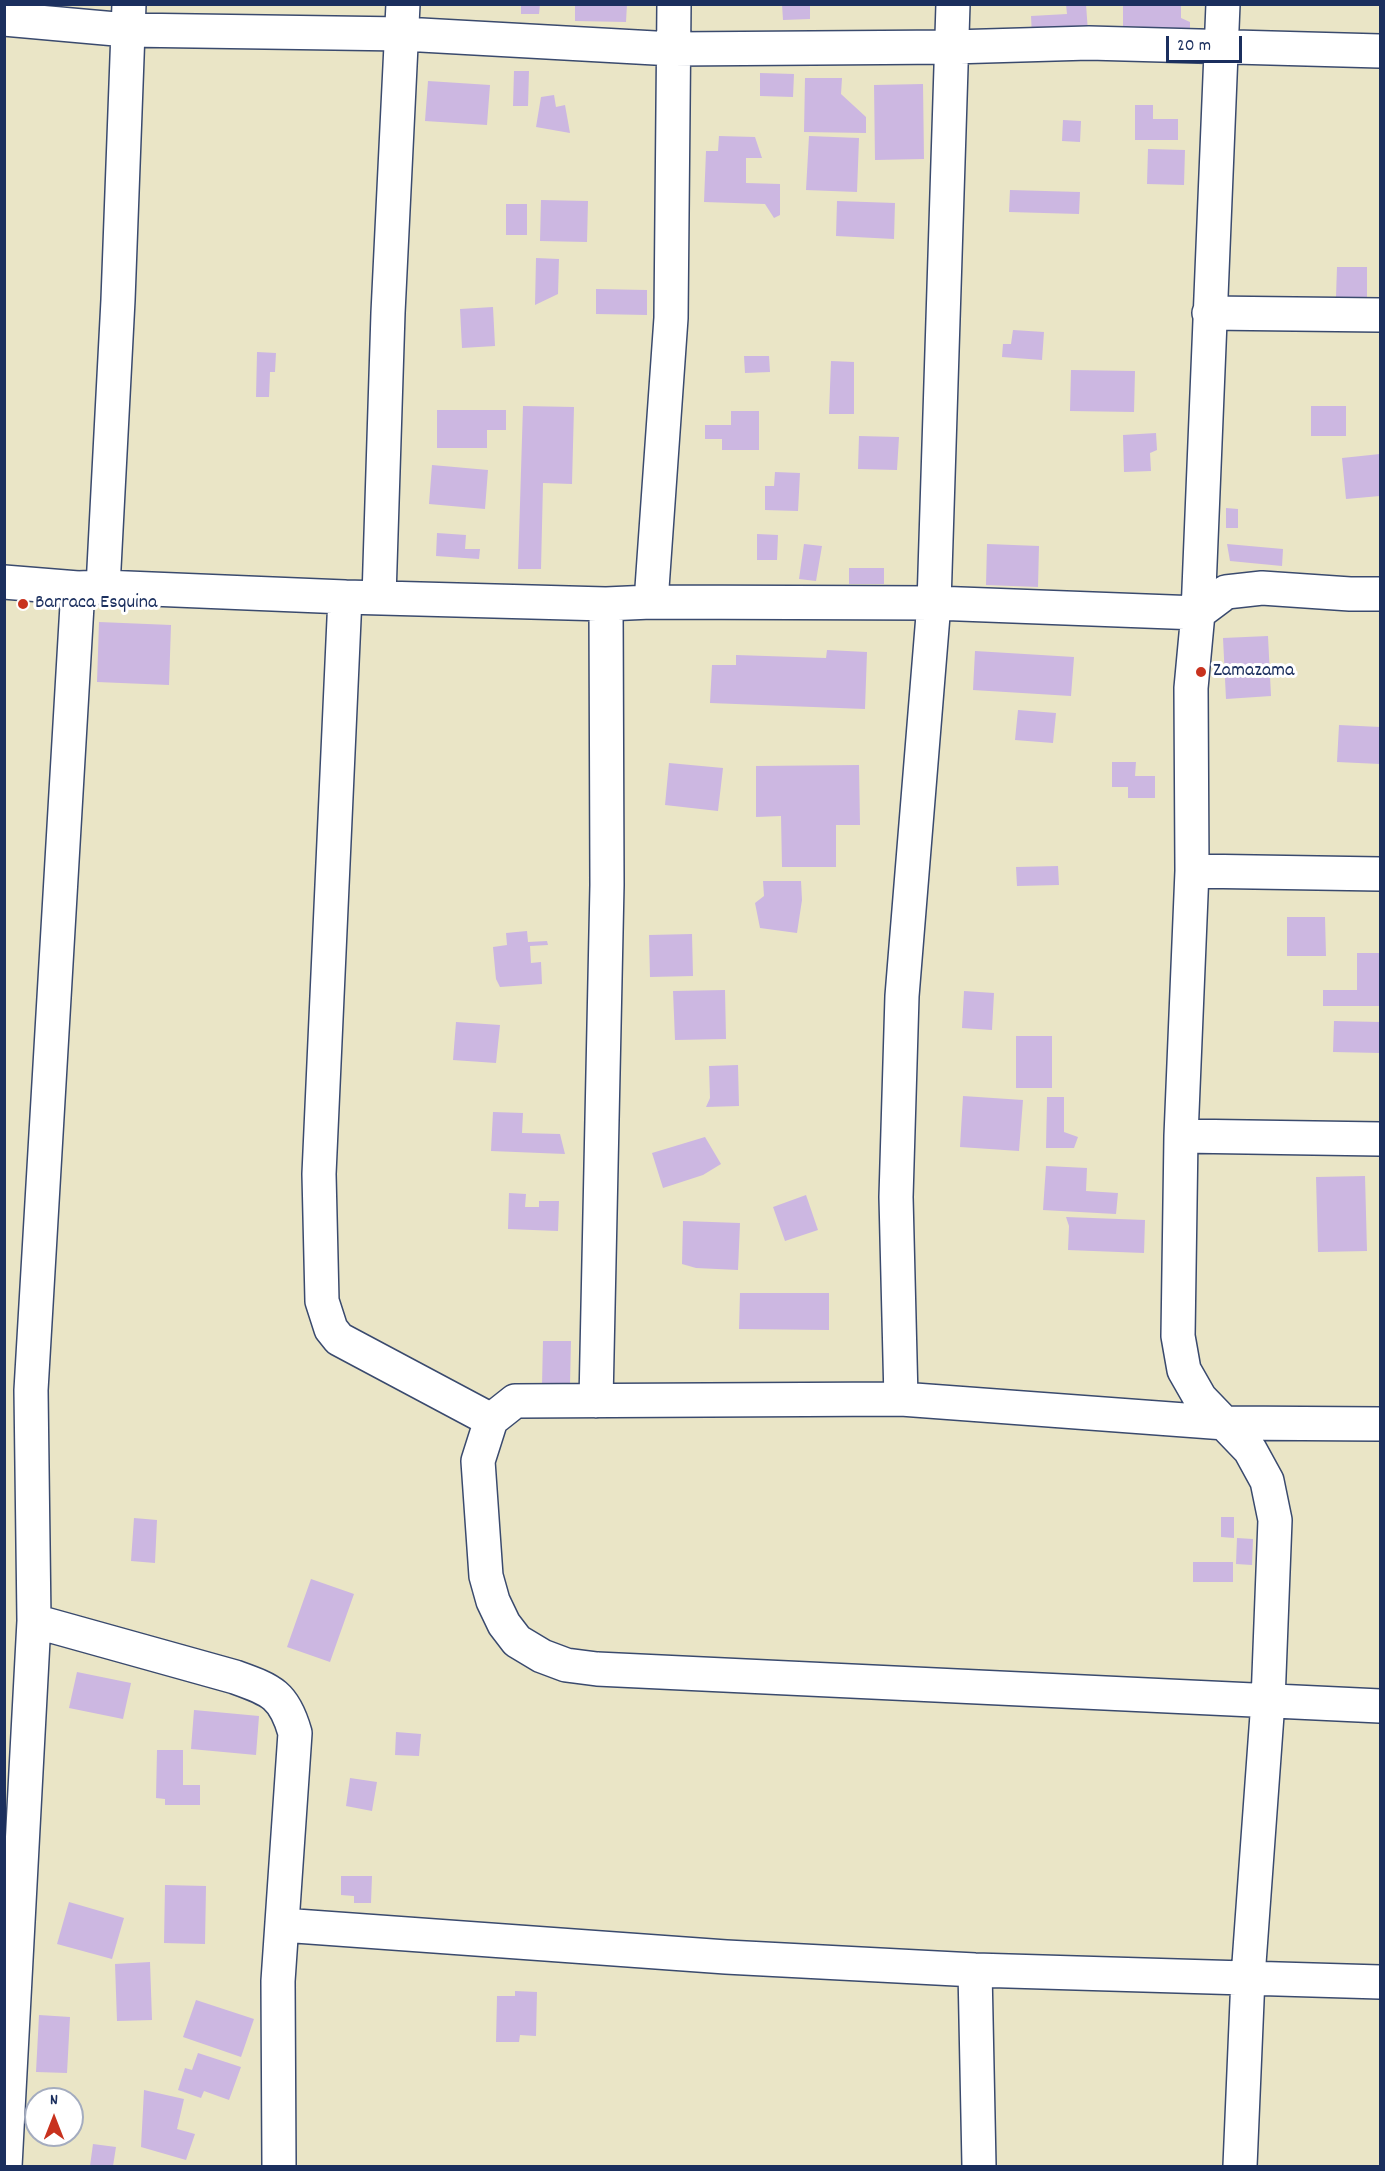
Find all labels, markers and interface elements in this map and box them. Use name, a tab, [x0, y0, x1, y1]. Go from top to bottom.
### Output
scale bar	[1169, 24, 1246, 62]
text: 20 m	[1177, 34, 1211, 59]
place label: Barraca Esquina	[35, 592, 157, 616]
marker: Barraca Esquina	[16, 597, 30, 611]
place label: Zamazama	[1213, 660, 1294, 684]
marker: Zamazama	[1194, 665, 1208, 679]
north arrow	[24, 2087, 84, 2147]
text: N	[50, 2089, 58, 2112]

